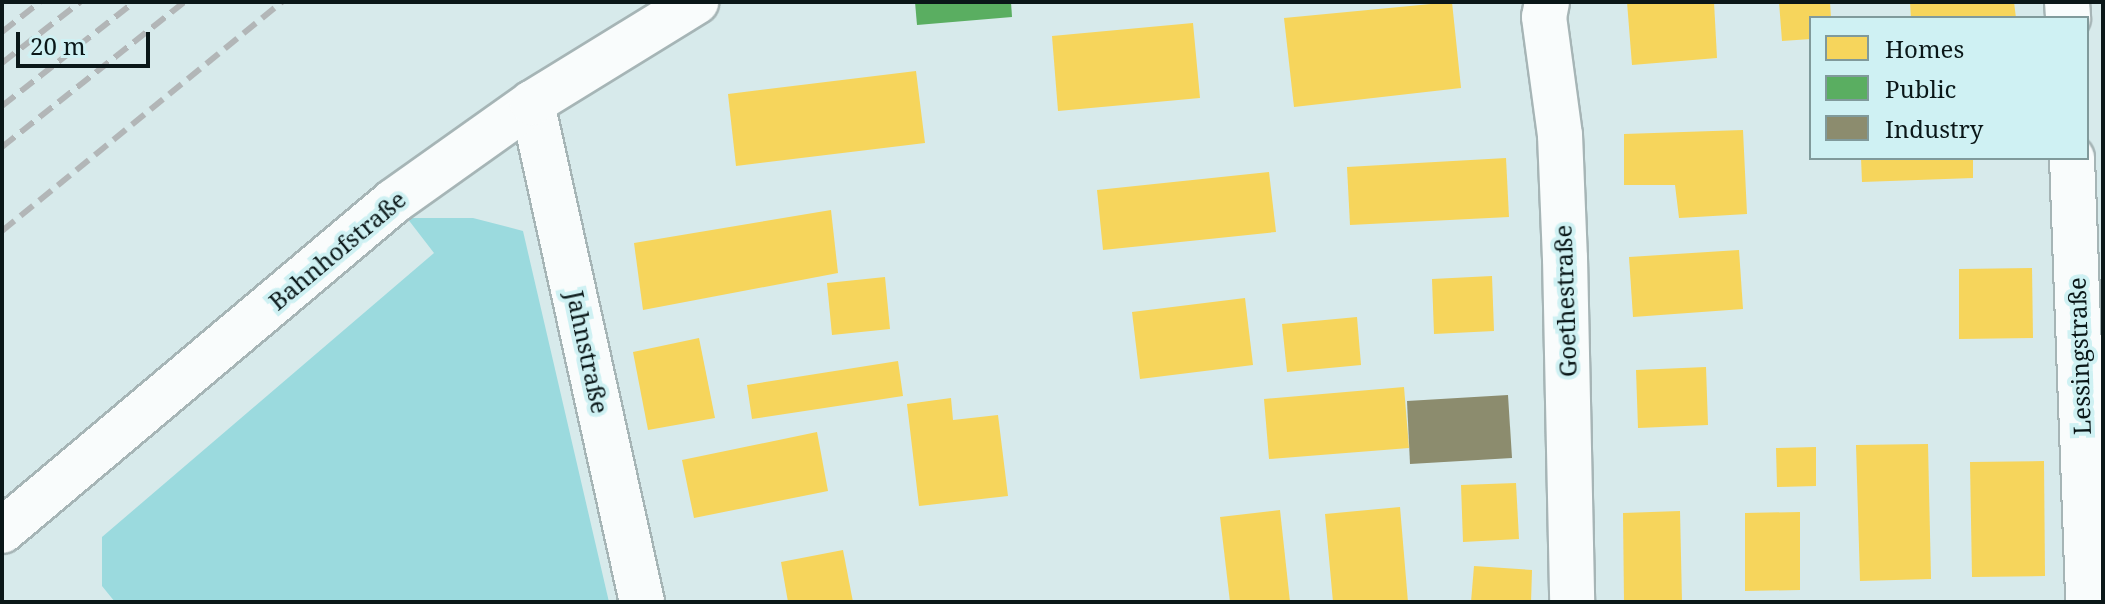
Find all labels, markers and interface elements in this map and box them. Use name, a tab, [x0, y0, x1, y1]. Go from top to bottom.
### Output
scale bar	[20, 16, 154, 66]
legend	[1809, 16, 2089, 160]
text: 20 m	[30, 29, 86, 62]
text: Homes	[1885, 32, 1964, 65]
text: Public	[1885, 72, 1956, 105]
text: Industry	[1885, 112, 1983, 145]
street label: Bahnhofstraße	[263, 184, 411, 316]
street label: Goethestraße	[1548, 224, 1582, 378]
street label: Lessingstraße	[2062, 277, 2096, 435]
street label: Jahnstraße	[561, 288, 615, 416]

